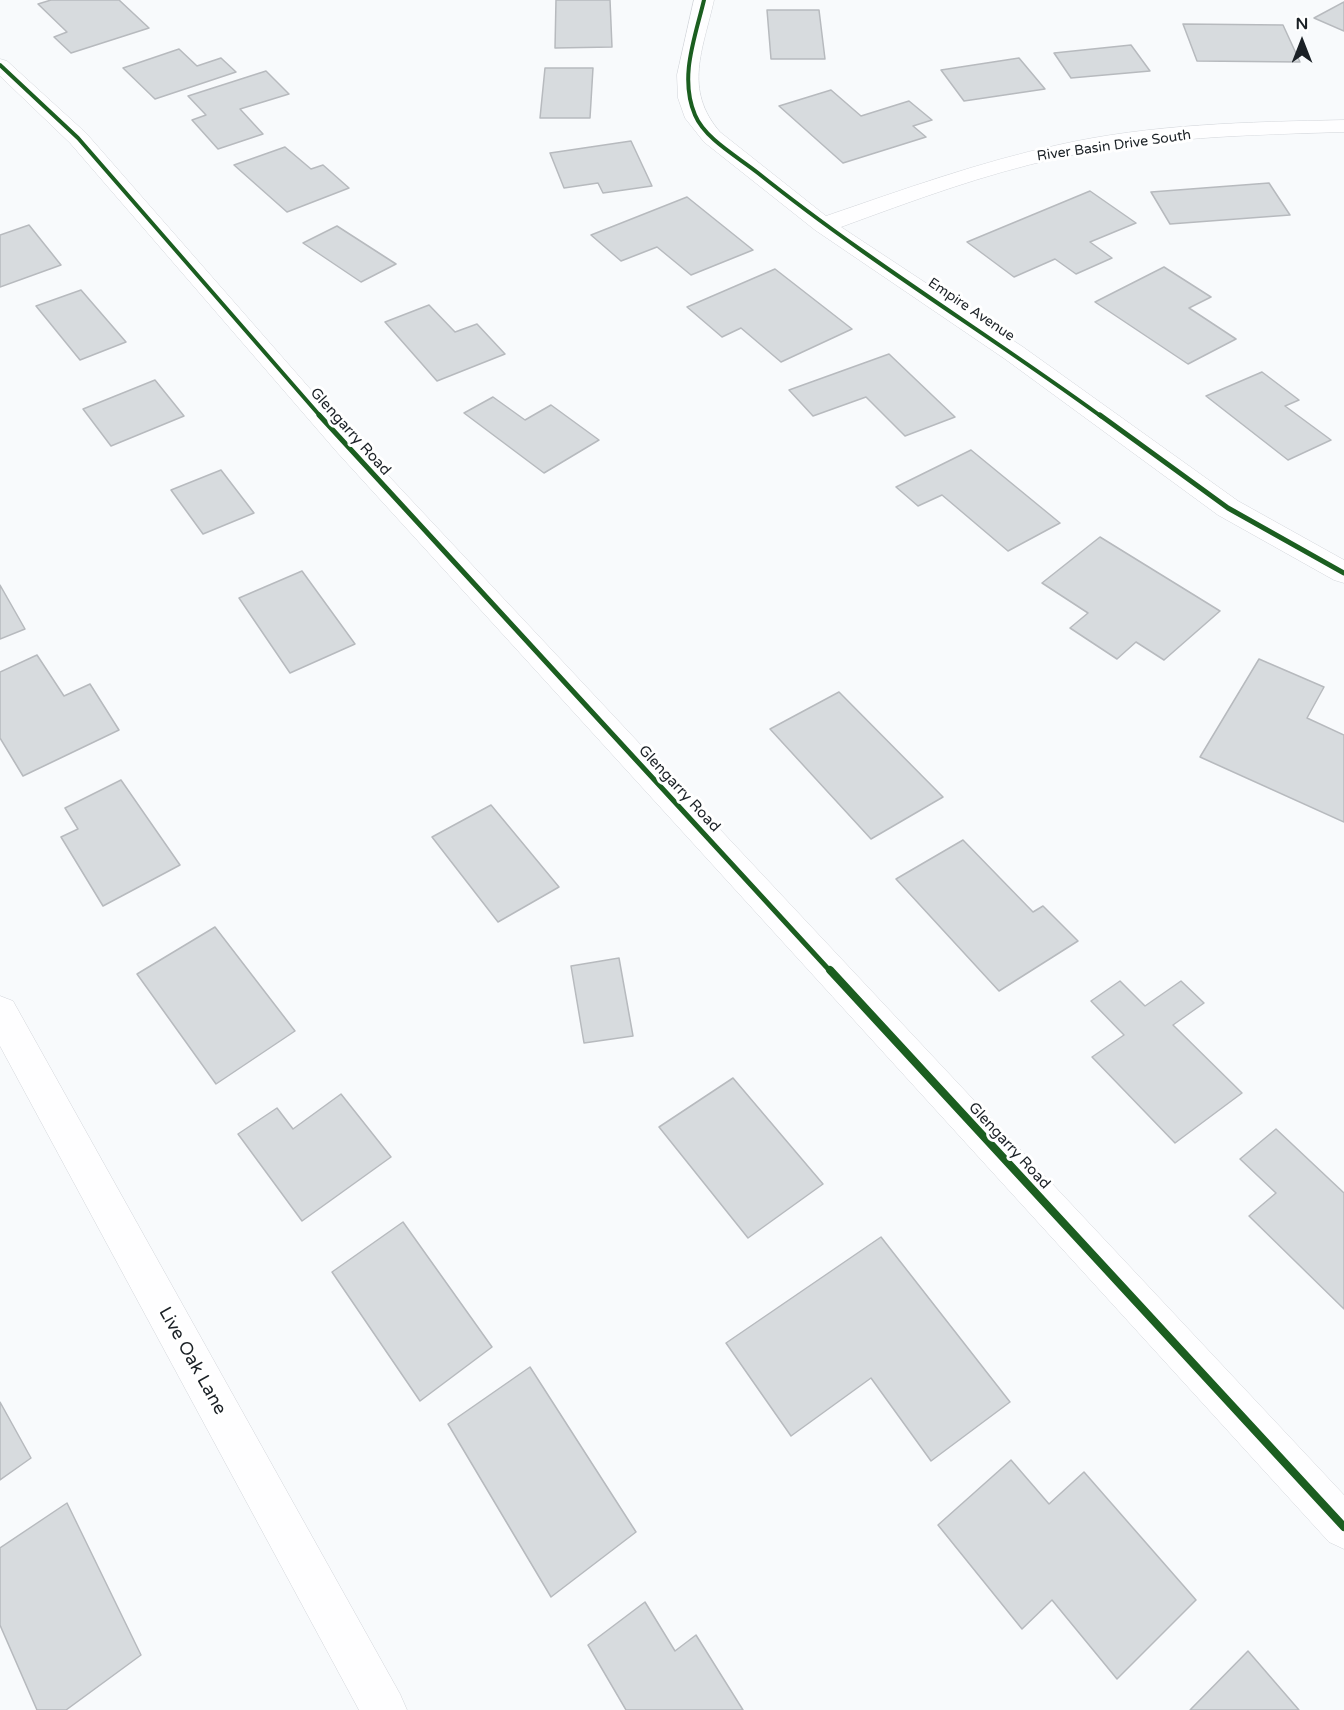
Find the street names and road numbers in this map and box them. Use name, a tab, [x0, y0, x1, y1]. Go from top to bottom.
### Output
street label: River Basin Drive South	[1036, 127, 1192, 165]
street label: Empire Avenue	[925, 275, 1017, 345]
street label: Glengarry Road	[306, 384, 394, 480]
street label: Glengarry Road	[634, 742, 724, 836]
street label: Glengarry Road	[964, 1099, 1054, 1193]
street label: Live Oak Lane	[154, 1303, 230, 1419]

